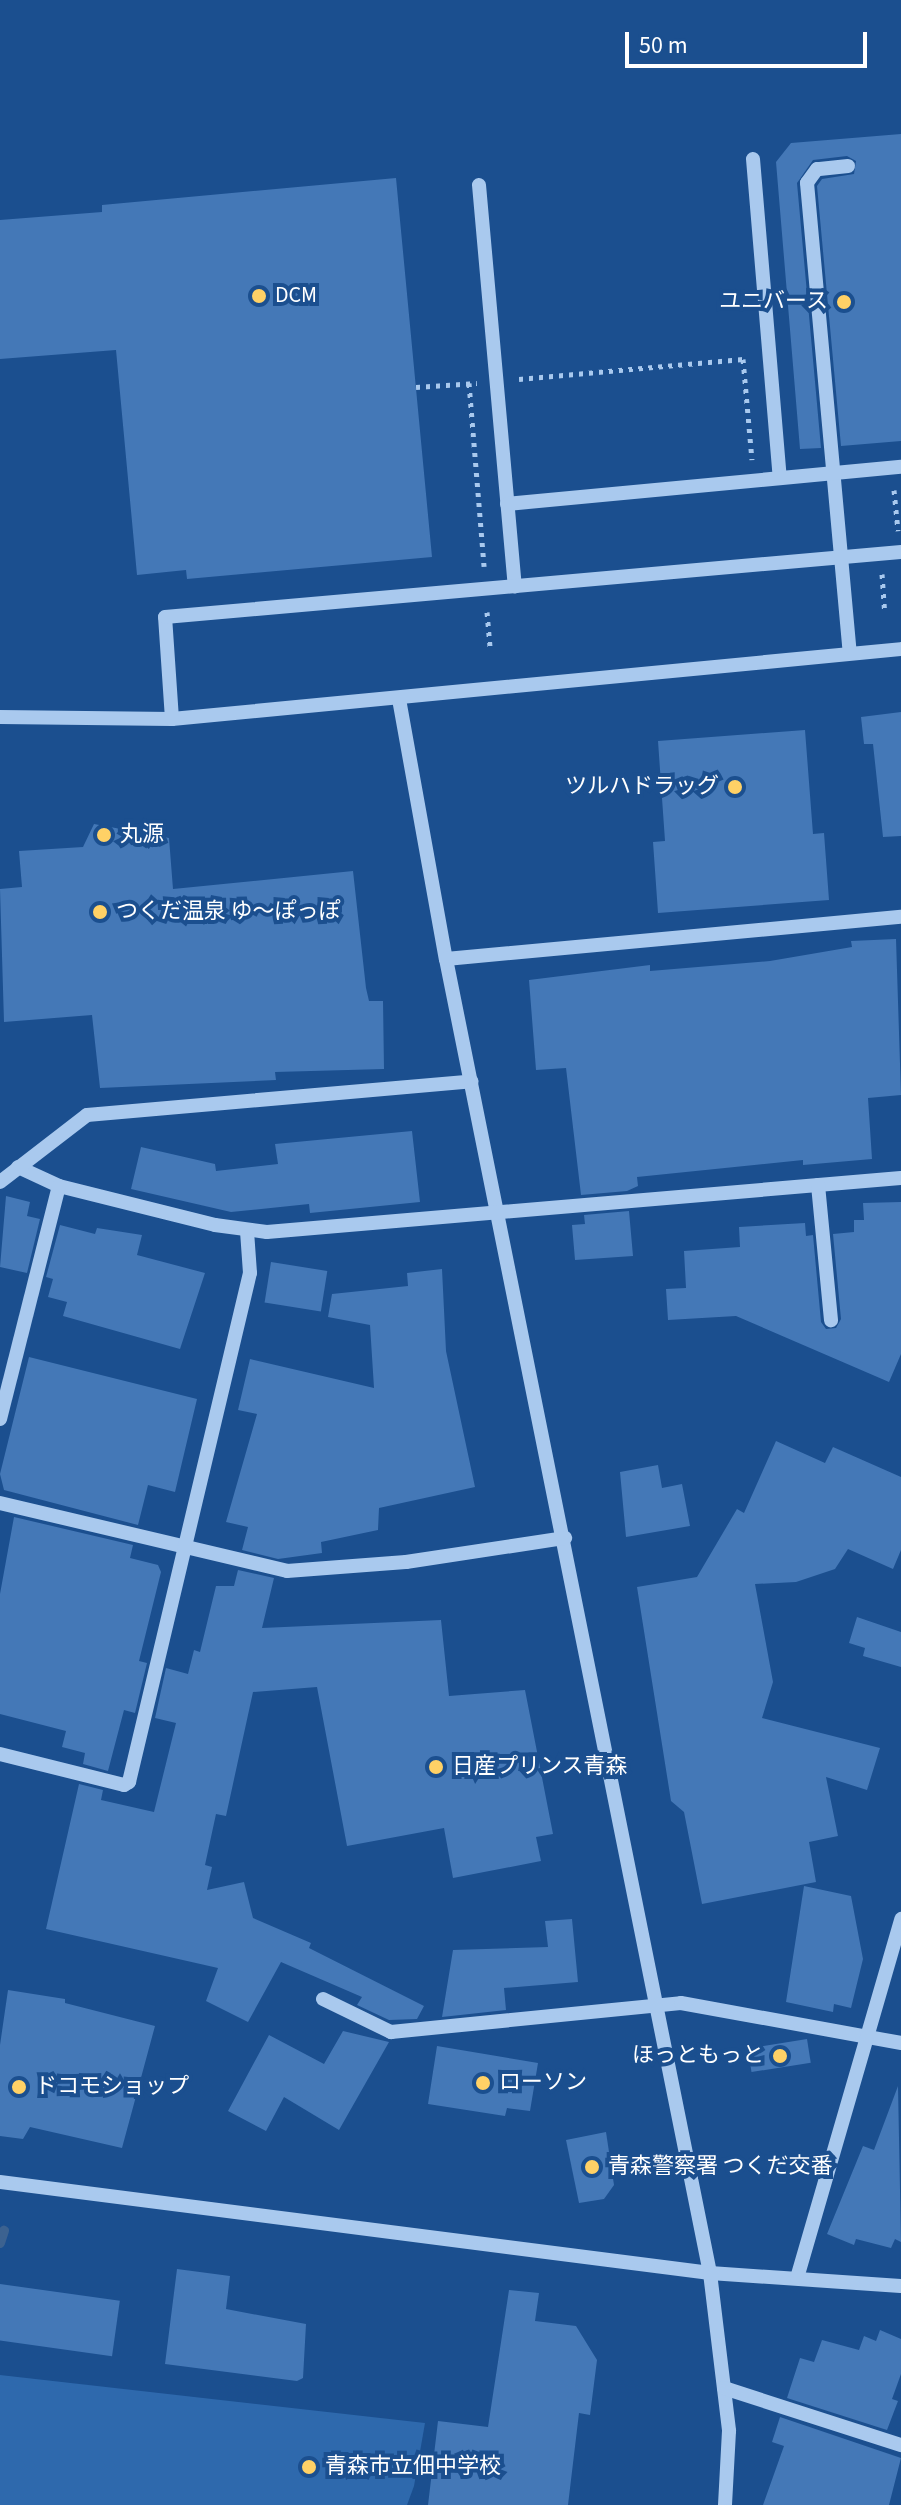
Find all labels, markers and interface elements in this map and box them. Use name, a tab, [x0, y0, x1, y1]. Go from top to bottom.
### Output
scale bar	[629, 16, 871, 66]
text: 50 m	[639, 28, 688, 63]
place label: DCM	[275, 283, 317, 309]
marker: DCM	[250, 287, 268, 305]
place label: ユニバース	[718, 289, 828, 315]
marker: ユニバース	[835, 293, 853, 311]
place label: ツルハドラッグ	[565, 774, 719, 800]
marker: ツルハドラッグ	[726, 778, 744, 796]
place label: 丸源	[120, 822, 164, 848]
marker: 丸源	[95, 826, 113, 844]
place label: つくだ温泉 ゆ～ぽっぽ	[116, 899, 340, 925]
marker: つくだ温泉 ゆ～ぽっぽ	[91, 903, 109, 921]
place label: 日産プリンス青森	[452, 1754, 628, 1780]
marker: 日産プリンス青森	[427, 1758, 445, 1776]
place label: ほっともっと	[632, 2043, 764, 2069]
marker: ほっともっと	[771, 2047, 789, 2065]
place label: ローソン	[499, 2070, 587, 2096]
place label: ドコモショップ	[35, 2074, 189, 2100]
marker: ローソン	[474, 2074, 492, 2092]
marker: ドコモショップ	[10, 2078, 28, 2096]
place label: 青森警察署 つくだ交番	[608, 2154, 832, 2180]
marker: 青森警察署 つくだ交番	[583, 2158, 601, 2176]
place label: 青森市立佃中学校	[325, 2454, 501, 2480]
marker: 青森市立佃中学校	[300, 2458, 318, 2476]

